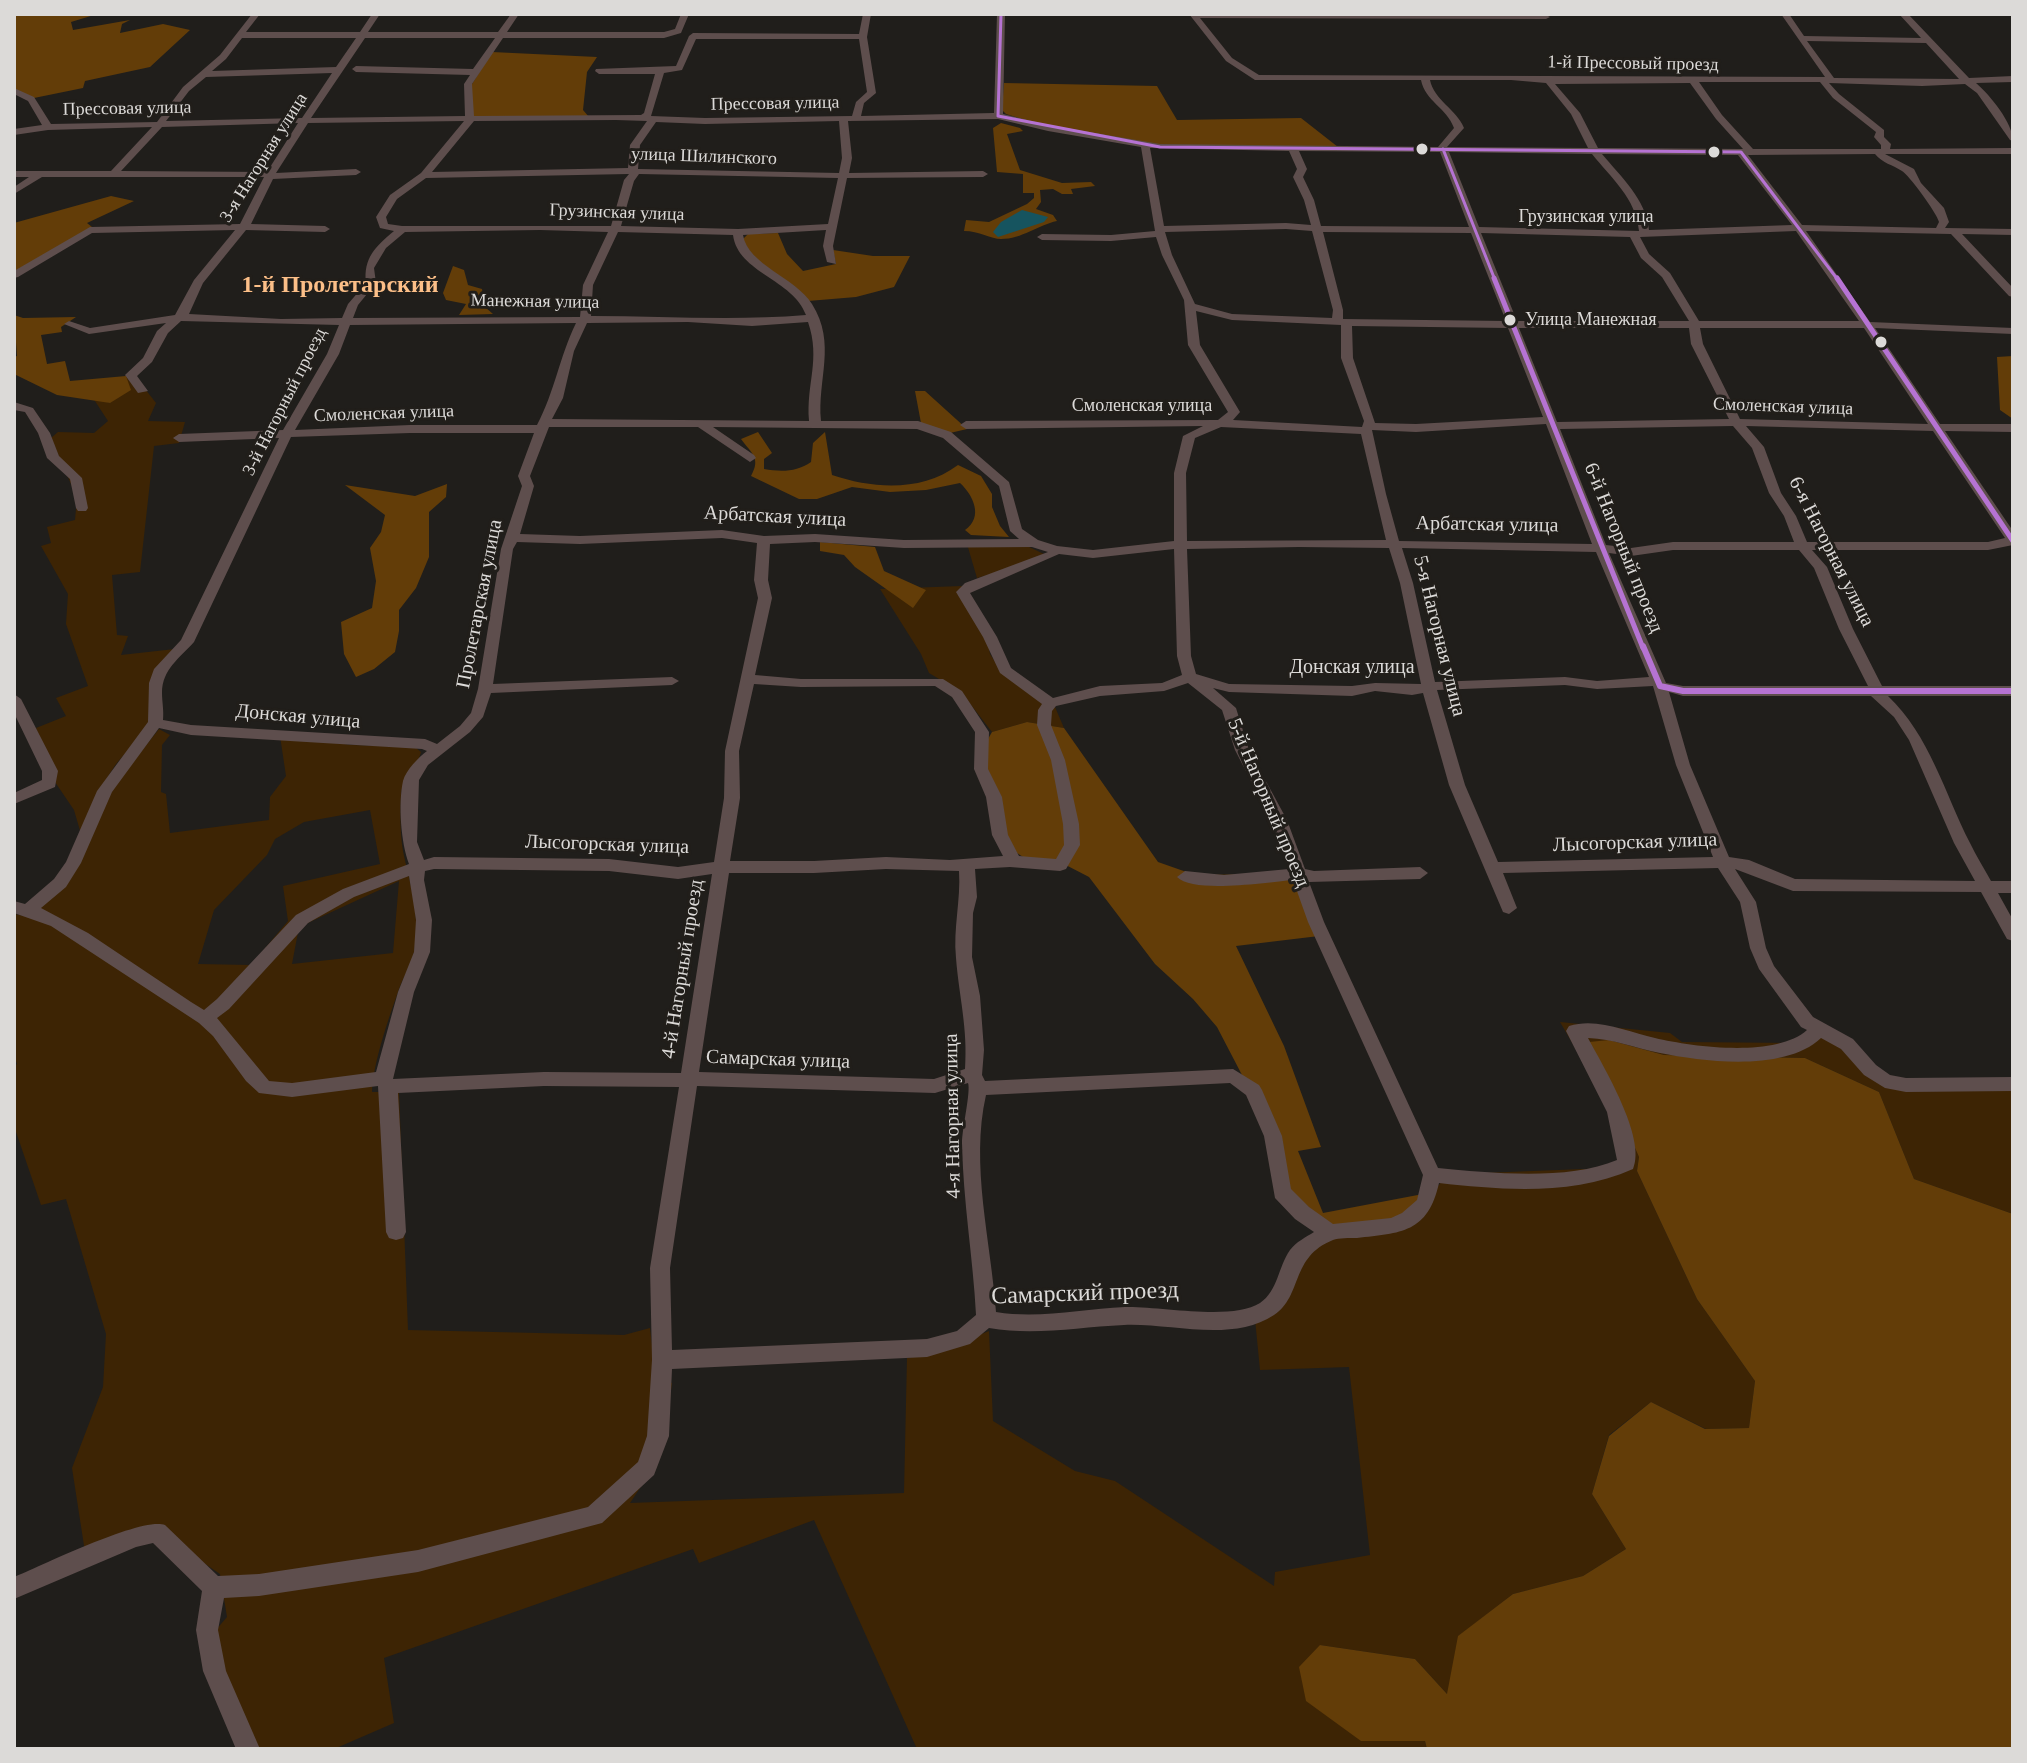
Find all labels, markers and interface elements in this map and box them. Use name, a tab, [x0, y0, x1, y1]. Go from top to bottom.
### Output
street label: 1-й Прессовый проезд	[1547, 52, 1719, 76]
street label: 3-я Нагорная улица	[215, 89, 313, 227]
street label: Прессовая улица	[710, 92, 840, 116]
street label: Прессовая улица	[62, 97, 192, 121]
unlabelled marker	[1414, 141, 1430, 157]
street label: улица Шилинского	[631, 144, 777, 170]
unlabelled marker	[1706, 144, 1722, 160]
street label: Грузинская улица	[549, 200, 685, 226]
street label: Грузинская улица	[1518, 206, 1654, 228]
district label: 1-й Пролетарский	[241, 272, 439, 300]
street label: Манежная улица	[470, 290, 600, 314]
place label: Улица Манежная	[1525, 309, 1656, 331]
marker: Улица Манежная	[1502, 312, 1518, 328]
street label: 3-й Нагорный проезд	[238, 325, 332, 479]
unlabelled marker	[1873, 334, 1889, 350]
street label: Смоленская улица	[1712, 394, 1854, 420]
street label: Смоленская улица	[1072, 395, 1212, 417]
street label: Смоленская улица	[313, 401, 455, 427]
street label: 6-й Нагорный проезд	[1578, 460, 1668, 636]
street label: 6-я Нагорная улица	[1783, 473, 1879, 631]
street label: Арбатская улица	[703, 501, 847, 533]
street label: Арбатская улица	[1415, 512, 1559, 538]
street label: Пролетарская улица	[452, 517, 508, 691]
street label: 5-я Нагорная улица	[1407, 553, 1471, 719]
street label: Донская улица	[1289, 656, 1415, 680]
street label: Донская улица	[235, 700, 361, 734]
street label: 5-й Нагорный проезд	[1222, 715, 1314, 891]
street label: Лысогорская улица	[1552, 828, 1718, 858]
street label: Лысогорская улица	[524, 830, 690, 860]
street label: 4-й Нагорный проезд	[657, 878, 709, 1060]
street label: 4-я Нагорная улица	[940, 1033, 966, 1199]
street label: Самарская улица	[705, 1045, 851, 1075]
street label: Самарский проезд	[991, 1276, 1179, 1312]

